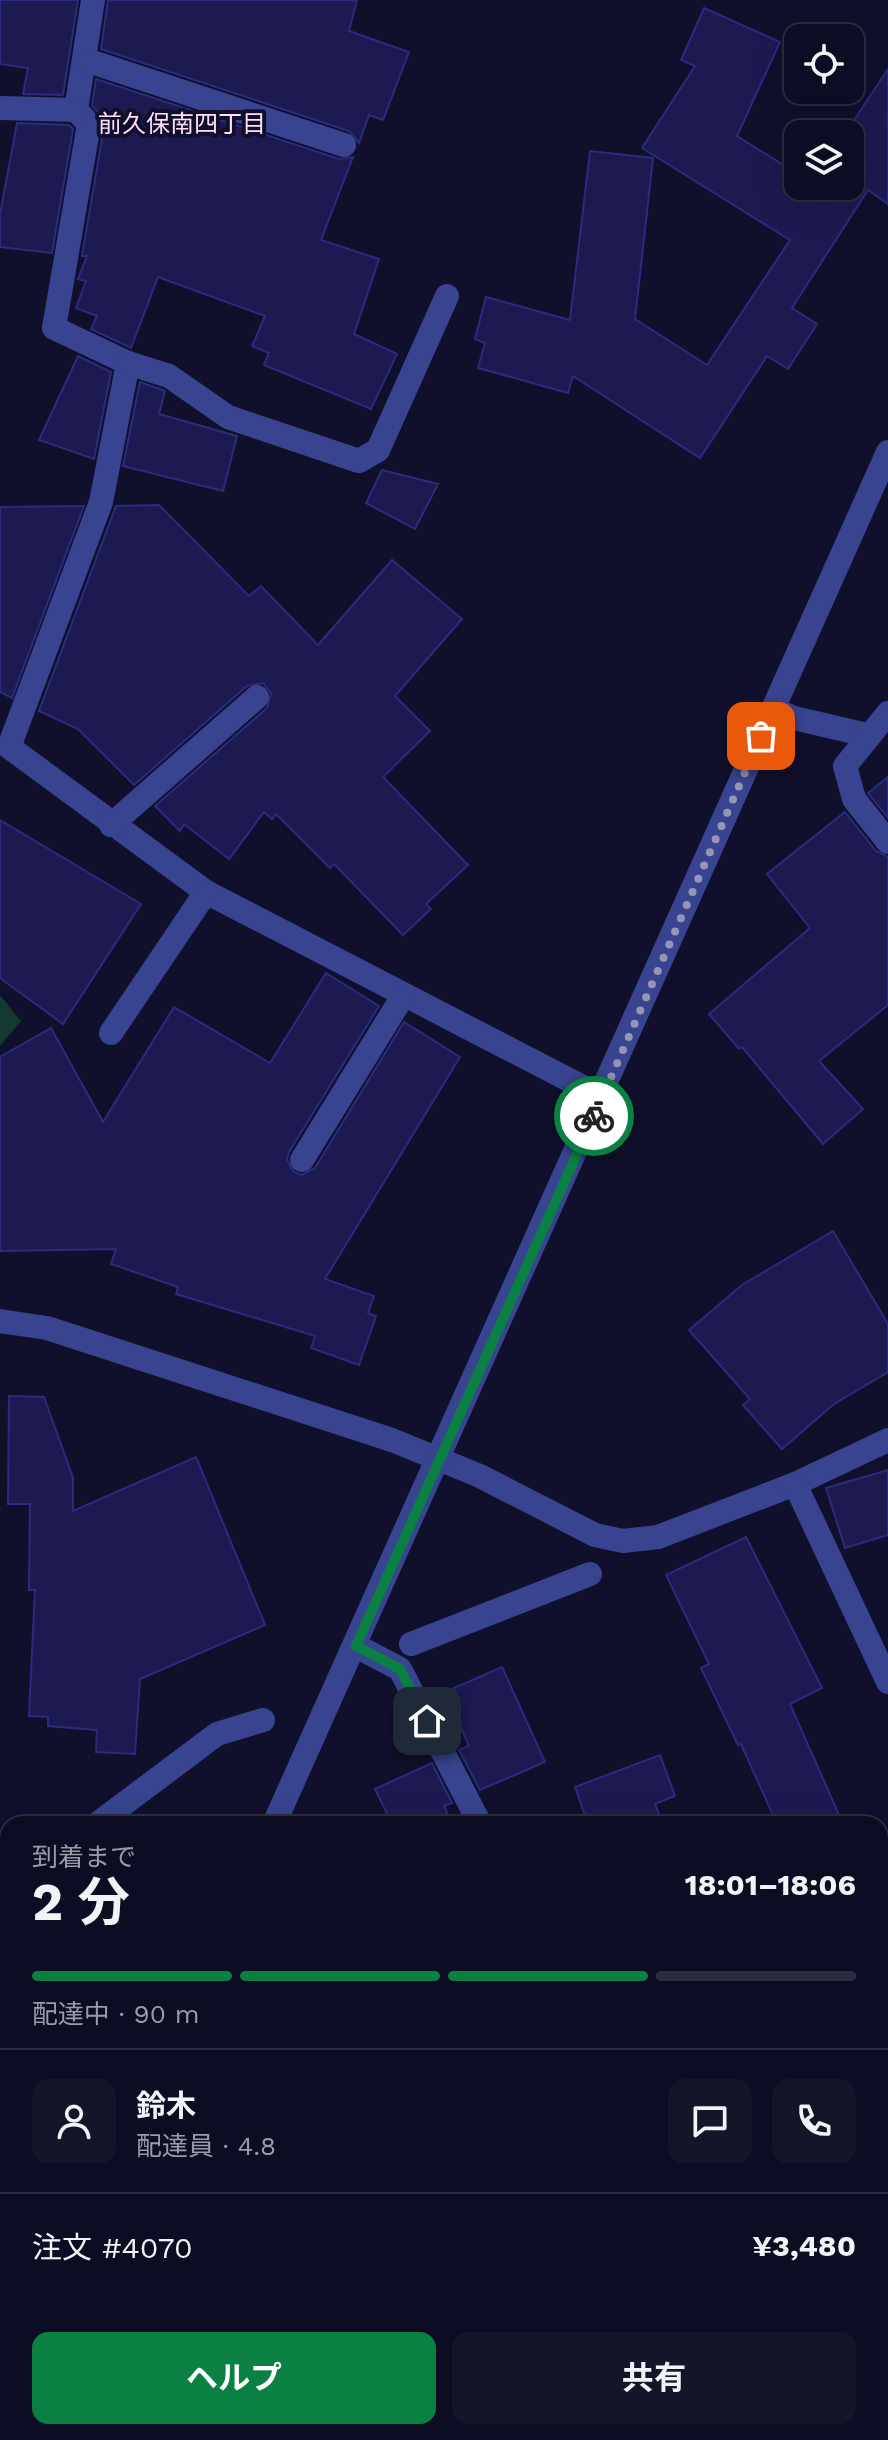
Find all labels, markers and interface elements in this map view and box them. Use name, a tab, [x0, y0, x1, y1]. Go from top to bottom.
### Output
map controls	[784, 24, 864, 200]
button: locate	[784, 24, 864, 104]
district label: 前久保南四丁目	[98, 110, 266, 138]
button: layers	[784, 120, 864, 200]
pin	[727, 702, 795, 770]
icon: bag	[739, 714, 783, 758]
courier	[554, 1076, 634, 1156]
icon: bike	[572, 1094, 616, 1138]
pin	[393, 1687, 461, 1755]
icon: home	[405, 1699, 449, 1743]
text: 到着まで	[32, 1842, 136, 1872]
text: 18:01–18:06	[685, 1867, 856, 1902]
text: 2 分	[32, 1872, 130, 1933]
text: 配達中 · 90 m	[32, 1999, 199, 2029]
button: person	[32, 2079, 116, 2163]
button: chat	[668, 2079, 752, 2163]
button: phone	[772, 2079, 856, 2163]
text: 鈴木	[136, 2088, 196, 2123]
text: 配達員 · 4.8	[136, 2131, 276, 2161]
text: ¥3,480	[752, 2228, 856, 2263]
text: 注文 #4070	[32, 2230, 193, 2265]
button: ヘルプ	[32, 2332, 436, 2424]
button: 共有	[452, 2332, 856, 2424]

